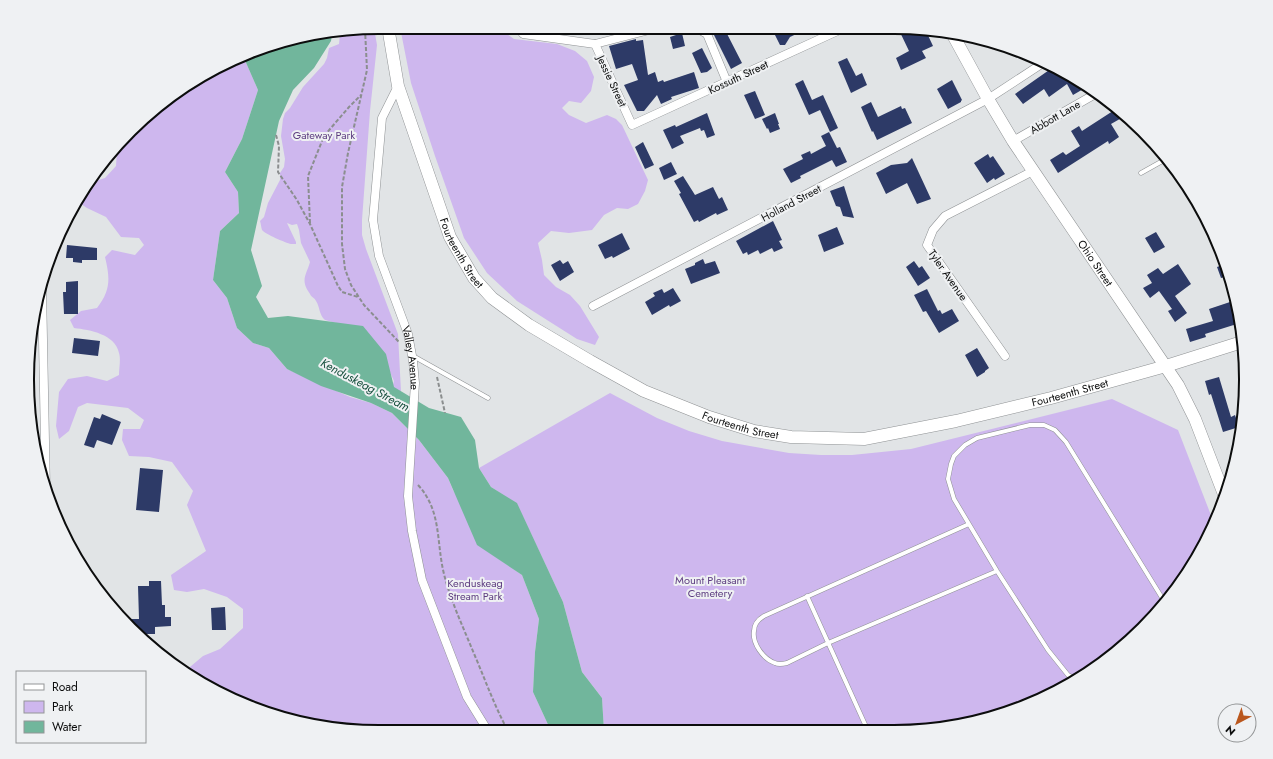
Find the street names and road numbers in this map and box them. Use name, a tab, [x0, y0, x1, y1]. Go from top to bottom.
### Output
street label: Jessie Street	[592, 51, 631, 110]
street label: Kossuth Street	[705, 56, 771, 98]
street label: Abbott Lane	[1027, 96, 1084, 138]
street label: Holland Street	[758, 180, 824, 226]
street label: Fourteenth Street	[436, 216, 488, 292]
street label: Ohio Street	[1074, 237, 1117, 290]
street label: Tyler Avenue	[924, 246, 972, 304]
street label: Valley Avenue	[398, 324, 423, 391]
street label: Fourteenth Street	[1030, 374, 1110, 410]
street label: Fourteenth Street	[700, 407, 780, 443]

